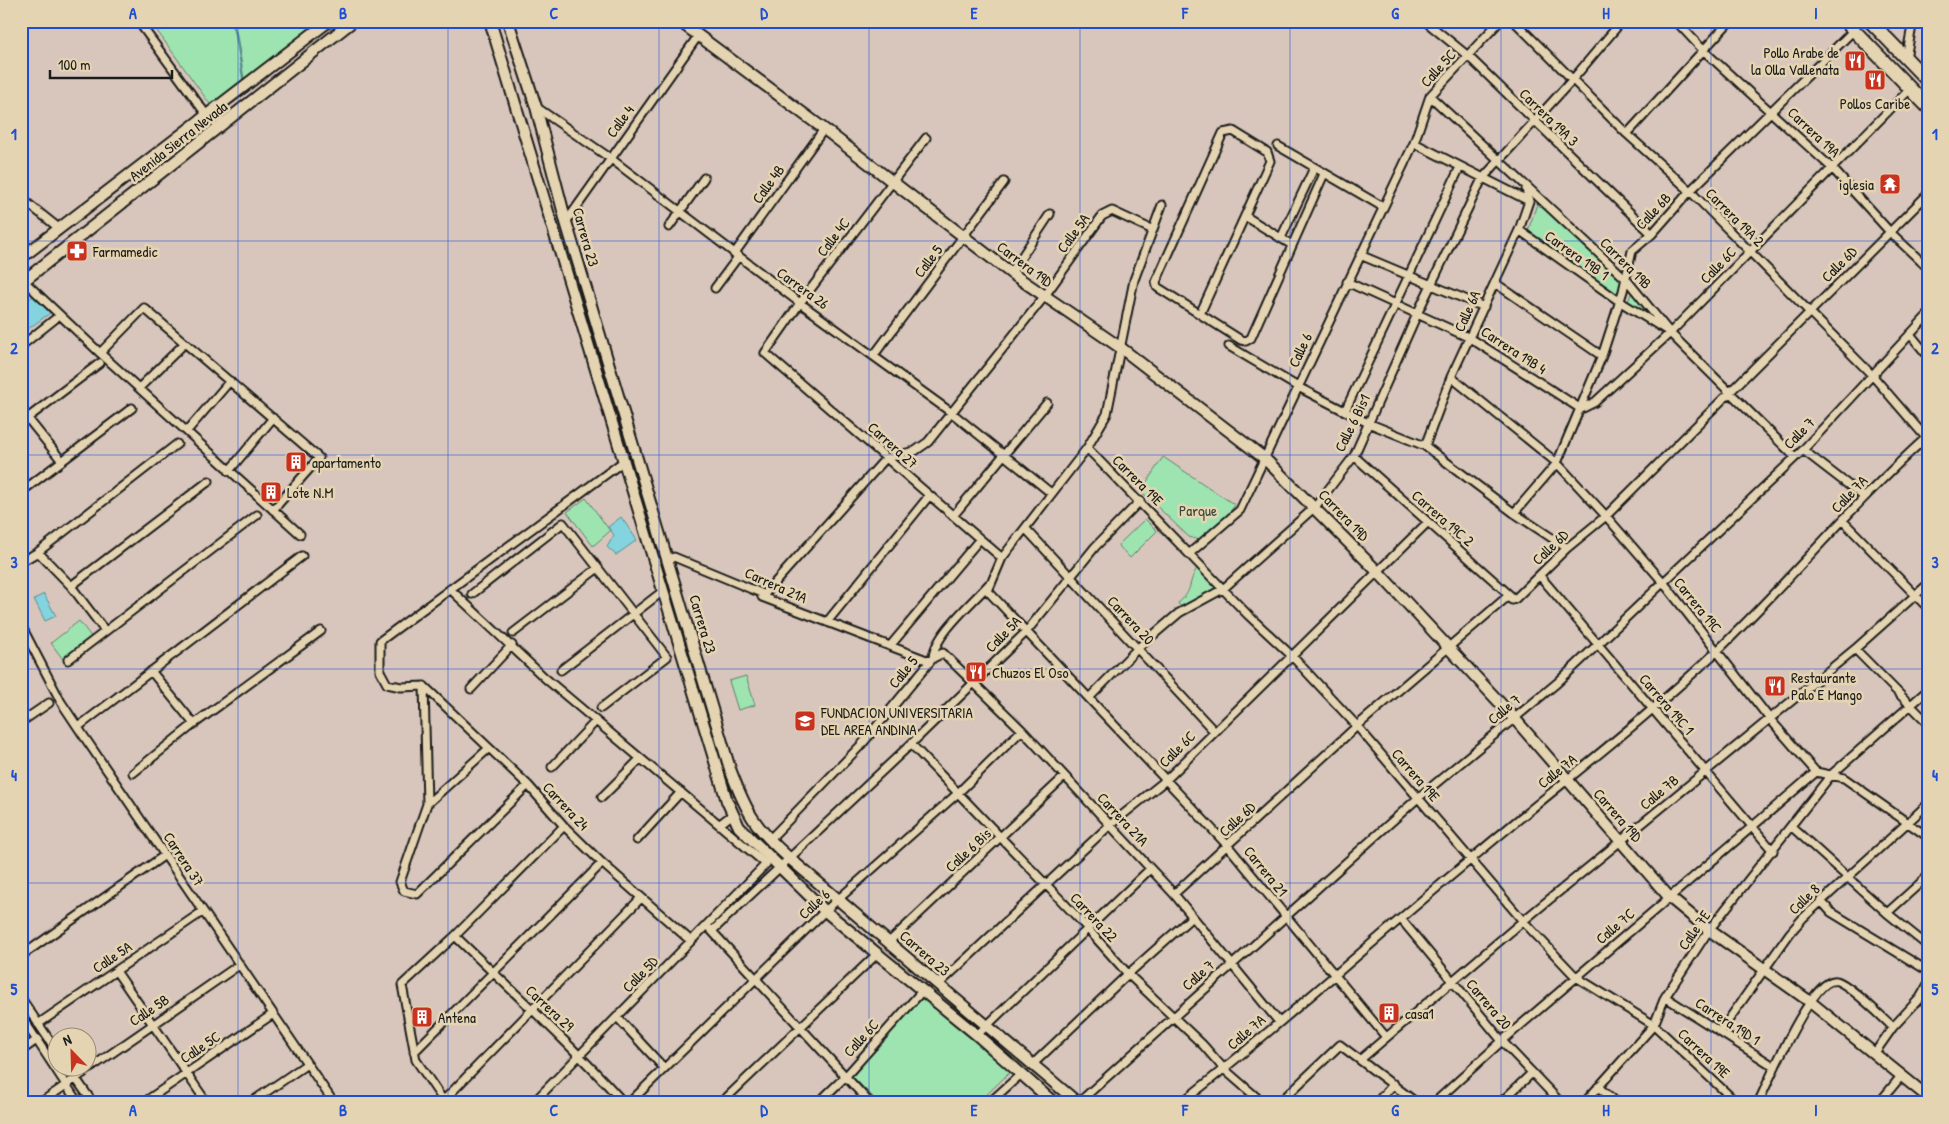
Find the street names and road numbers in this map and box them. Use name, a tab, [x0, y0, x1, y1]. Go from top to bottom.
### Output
street label: Calle 5C	[1415, 44, 1461, 92]
street label: Carrera 19A 3	[1515, 83, 1584, 151]
street label: Avenida Sierra Nevada	[125, 96, 232, 186]
street label: Calle 4	[601, 100, 639, 142]
street label: Carrera 19A	[1783, 102, 1845, 162]
street label: Calle 4B	[747, 160, 789, 208]
street label: Carrera 19A 2	[1701, 183, 1769, 251]
street label: Calle 6B	[1630, 188, 1676, 234]
street label: Carrera 23	[568, 205, 605, 269]
street label: Calle 5A	[1052, 209, 1095, 257]
street label: Calle 4C	[811, 213, 855, 261]
street label: Carrera 19B 1	[1541, 225, 1613, 285]
street label: Carrera 19B	[1595, 232, 1657, 294]
street label: Carrera 19D	[993, 236, 1058, 292]
street label: Calle 5	[909, 240, 948, 282]
street label: Calle 6D	[1816, 241, 1862, 287]
street label: Calle 6C	[1695, 242, 1741, 288]
street label: Carrera 26	[773, 262, 833, 314]
street label: Calle 6A	[1449, 286, 1486, 335]
street label: Carrera 19B 4	[1477, 321, 1551, 379]
street label: Calle 6	[1283, 329, 1317, 371]
street label: Calle 6 Bis1	[1329, 391, 1375, 455]
street label: Calle 7	[1778, 412, 1820, 454]
street label: Carrera 27	[863, 417, 923, 473]
street label: Carrera 19E	[1108, 450, 1168, 510]
street label: Calle 7A	[1826, 470, 1873, 517]
street label: Carrera 19D	[1314, 484, 1375, 546]
street label: Carrera 19C 2	[1407, 485, 1479, 551]
street label: Calle 6D	[1527, 524, 1573, 570]
street label: Carrera 21A	[741, 562, 811, 608]
street label: Carrera 19C	[1669, 573, 1727, 637]
street label: Carrera 20	[1103, 591, 1159, 649]
street label: Carrera 23	[684, 592, 722, 656]
street label: Calle 5A	[980, 611, 1026, 657]
street label: Calle 5	[883, 651, 923, 693]
street label: Carrera 19C 1	[1635, 669, 1699, 739]
street label: Calle 7	[1483, 689, 1525, 729]
street label: Calle 6C	[1154, 726, 1200, 772]
street label: Carrera 19E	[1387, 744, 1445, 806]
street label: Calle 7A	[1533, 748, 1582, 793]
street label: Calle 7B	[1635, 769, 1683, 815]
street label: Carrera 24	[538, 777, 594, 835]
street label: Carrera 19D	[1589, 784, 1648, 847]
street label: Carrera 21A	[1093, 788, 1154, 851]
street label: Calle 6D	[1214, 796, 1261, 841]
street label: Calle 6 Bis	[940, 823, 996, 877]
street label: Carrera 37	[159, 828, 209, 890]
street label: Carrera 21	[1239, 841, 1293, 901]
street label: Calle 8	[1784, 879, 1824, 919]
street label: Calle 6	[794, 884, 834, 924]
street label: Carrera 22	[1066, 888, 1122, 946]
street label: Calle 7C	[1591, 903, 1639, 949]
street label: Calle 7E	[1673, 906, 1715, 954]
street label: Carrera 23	[895, 925, 955, 981]
street label: Calle 5A	[88, 936, 137, 978]
street label: Calle 5D	[617, 950, 663, 997]
street label: Calle 7	[1177, 955, 1219, 995]
street label: Carrera 20	[1462, 974, 1517, 1034]
street label: Carrera 29	[521, 980, 579, 1036]
street label: Calle 5B	[125, 989, 173, 1031]
street label: Carrera 19D 1	[1691, 992, 1765, 1050]
street label: Calle 7A	[1222, 1009, 1270, 1055]
street label: Calle 6C	[838, 1015, 884, 1061]
street label: Carrera 19E	[1673, 1023, 1735, 1083]
street label: Calle 5C	[176, 1026, 224, 1068]

